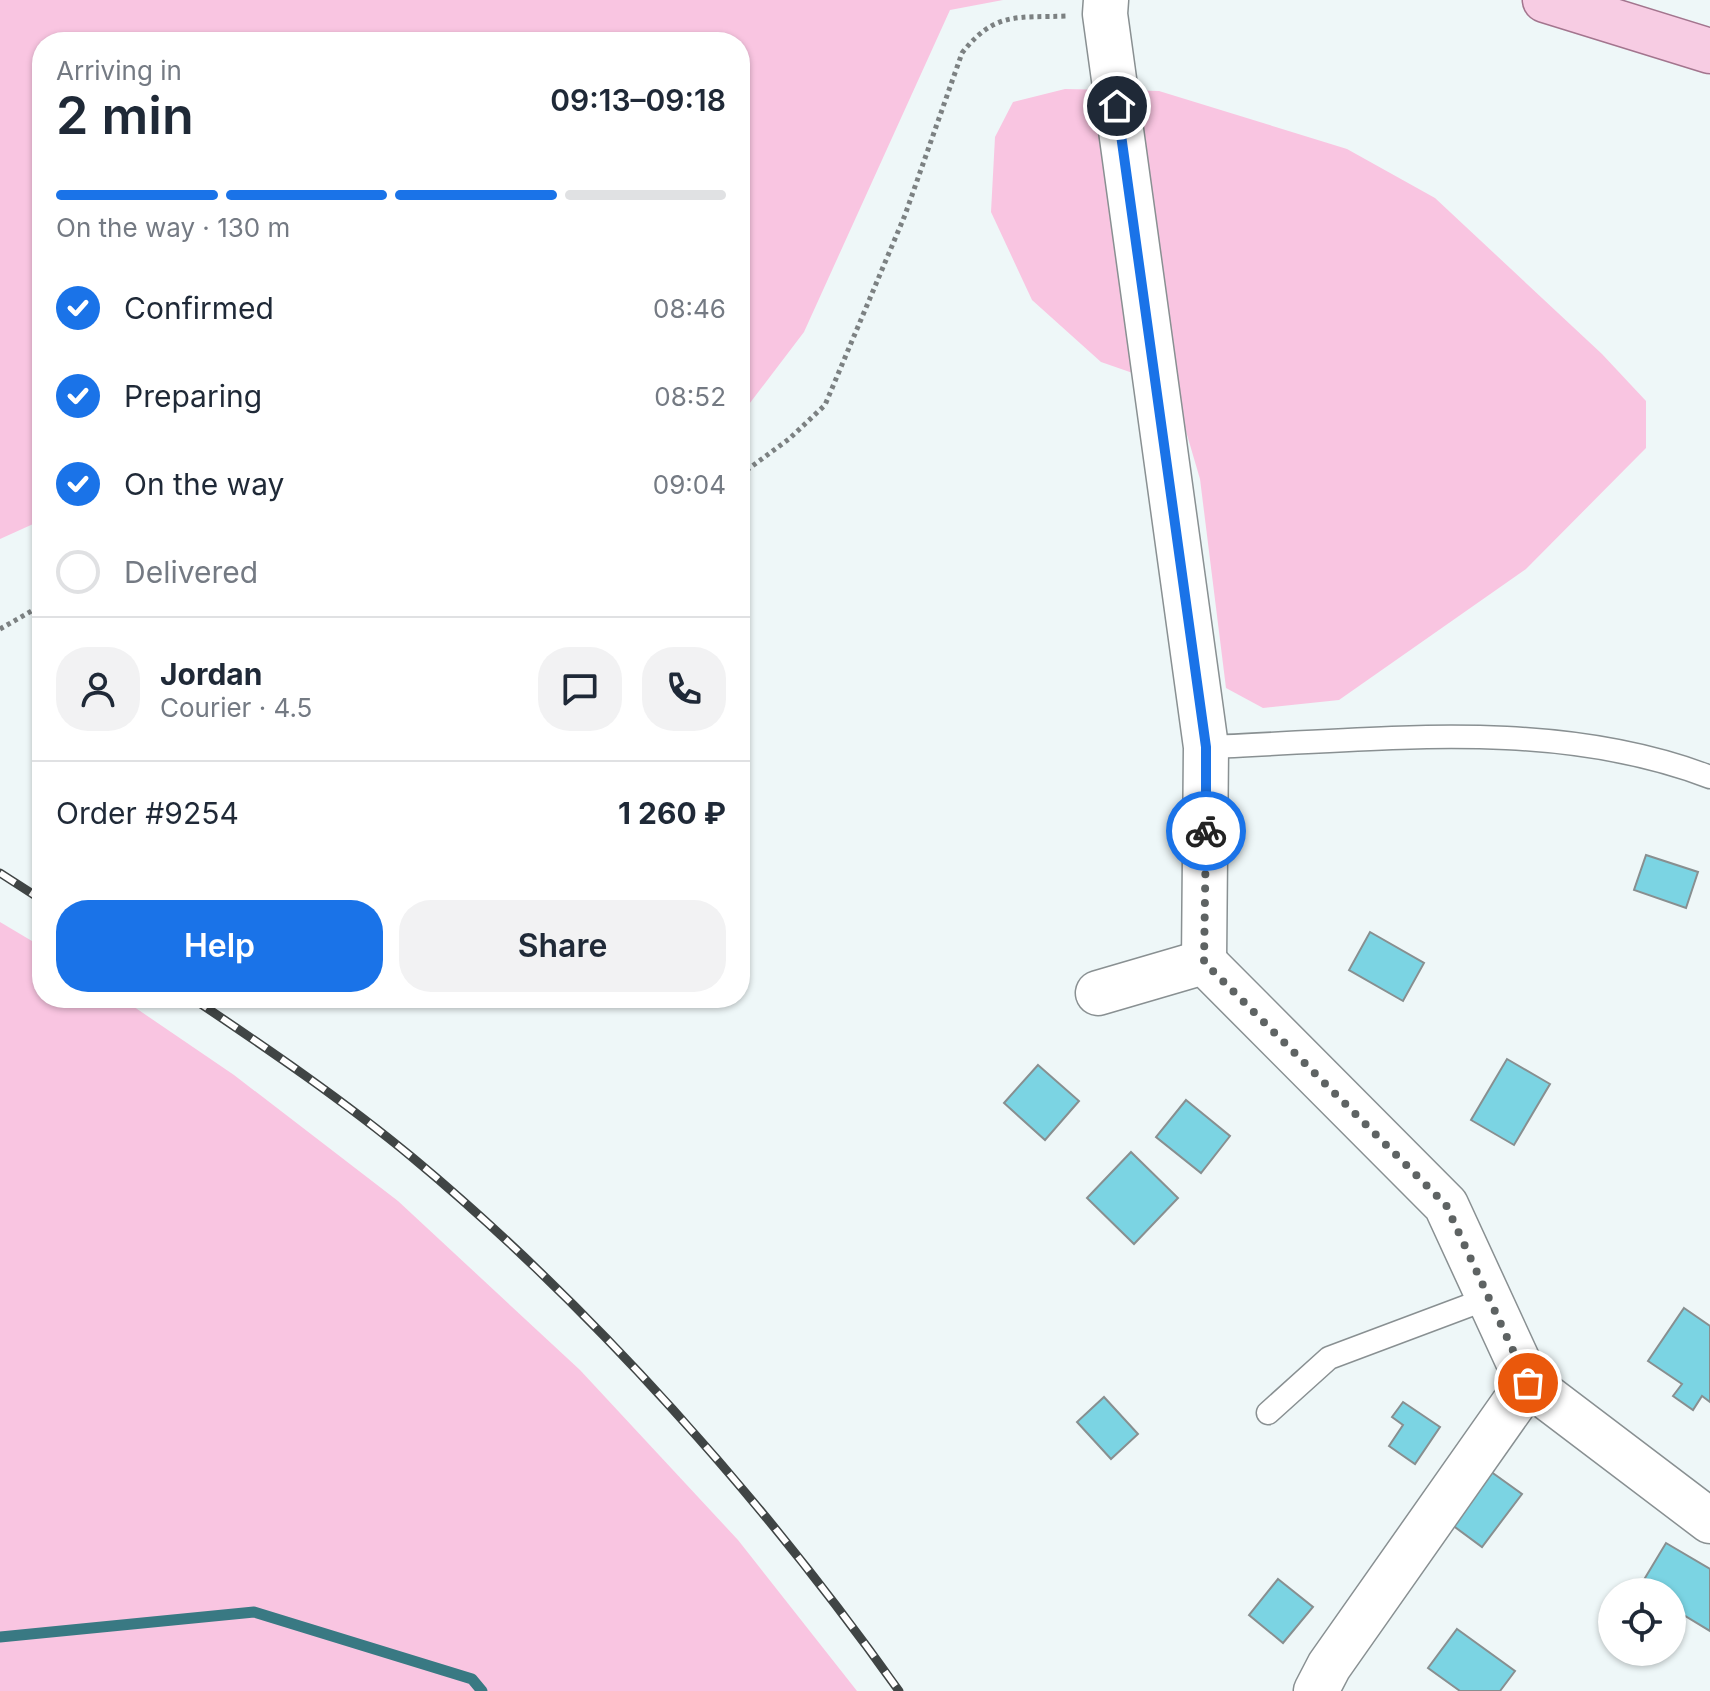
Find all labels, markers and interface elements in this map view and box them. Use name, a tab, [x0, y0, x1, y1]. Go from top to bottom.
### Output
text: Arriving in	[56, 55, 182, 86]
pin	[1083, 72, 1151, 140]
text: 09:13–09:18	[550, 82, 726, 118]
text: 2 min	[56, 84, 194, 147]
icon: home	[1095, 84, 1139, 128]
text: On the way · 130 m	[56, 212, 290, 243]
icon: check	[56, 286, 100, 330]
text: Confirmed	[124, 290, 274, 326]
text: 08:46	[653, 293, 726, 324]
icon: check	[56, 374, 100, 418]
text: Preparing	[124, 378, 262, 414]
text: 08:52	[654, 381, 726, 412]
icon: check	[56, 462, 100, 506]
text: On the way	[124, 466, 284, 502]
text: 09:04	[653, 469, 726, 500]
text: Delivered	[124, 554, 258, 590]
button: person	[56, 647, 140, 731]
button: chat	[538, 647, 622, 731]
button: phone	[642, 647, 726, 731]
text: Jordan	[160, 656, 262, 692]
text: Courier · 4.5	[160, 692, 312, 723]
courier	[1166, 791, 1246, 871]
text: Order #9254	[56, 795, 239, 831]
text: 1 260 ₽	[618, 795, 726, 831]
icon: bike	[1184, 809, 1228, 853]
button: Help	[56, 900, 383, 992]
button: Share	[399, 900, 726, 992]
pin	[1494, 1349, 1562, 1417]
icon: bag	[1506, 1361, 1550, 1405]
map controls	[1598, 1578, 1686, 1666]
button: locate	[1598, 1578, 1686, 1666]

